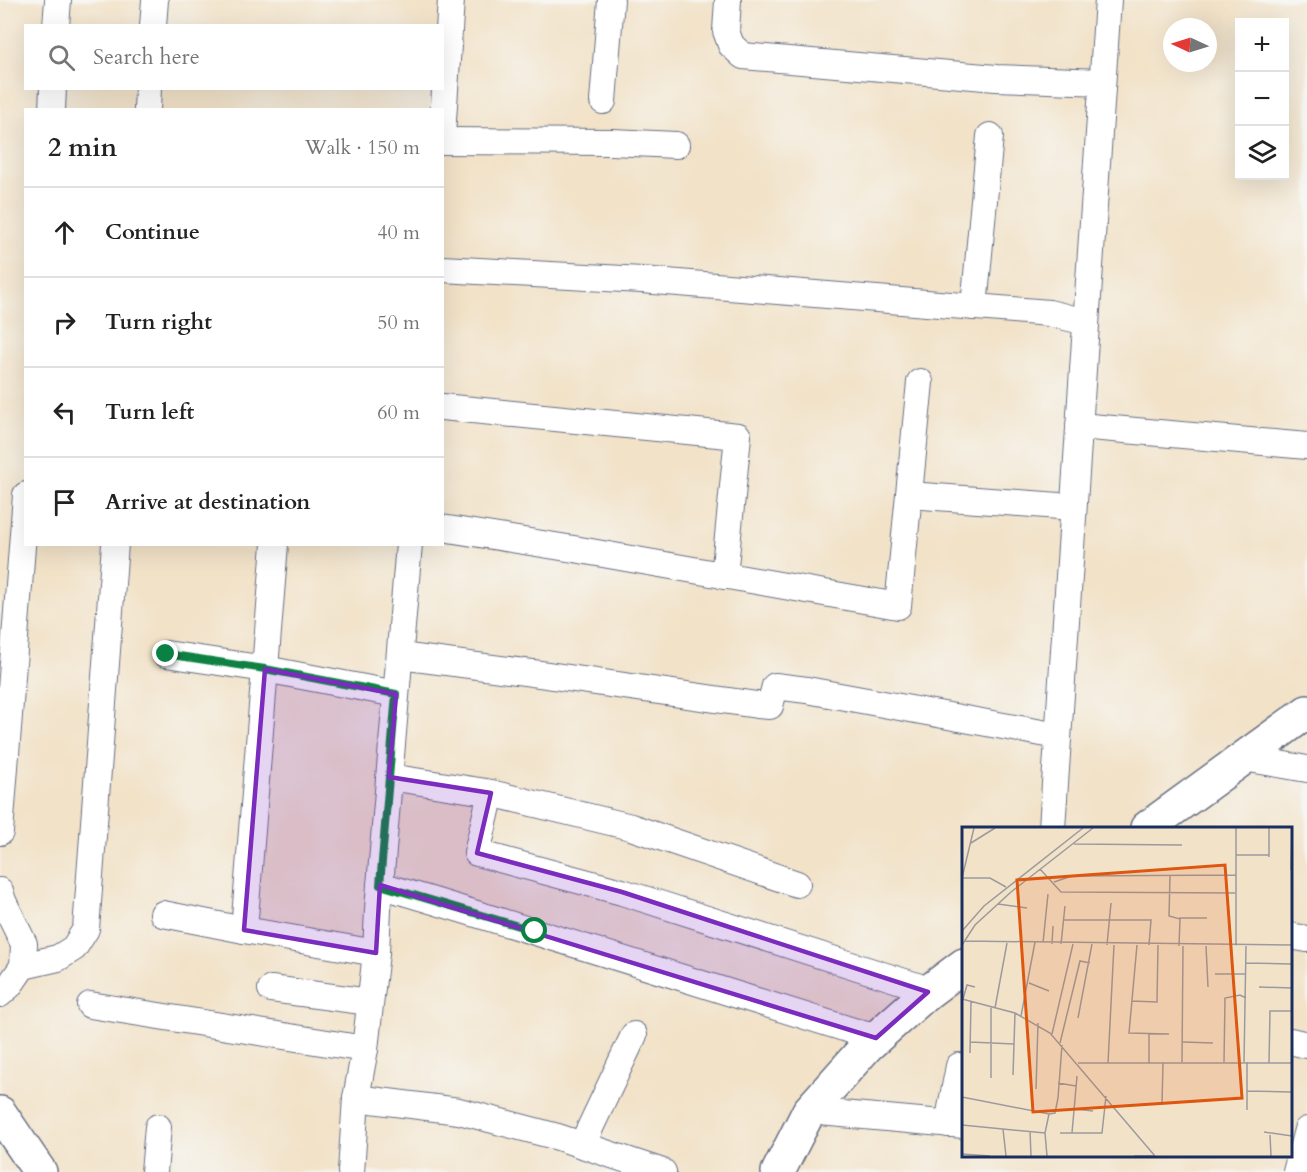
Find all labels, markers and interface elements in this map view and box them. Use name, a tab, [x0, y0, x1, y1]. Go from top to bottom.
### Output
north arrow	[1163, 18, 1217, 72]
map controls	[1235, 18, 1289, 180]
button: +	[1235, 18, 1289, 72]
search box	[24, 24, 444, 90]
icon: search	[45, 41, 78, 74]
text: Search here	[93, 42, 200, 72]
button: −	[1235, 72, 1289, 126]
button: layers	[1235, 126, 1289, 180]
text: 2 min	[48, 130, 117, 165]
text: Walk · 150 m	[305, 134, 420, 161]
icon: ahead	[48, 216, 81, 249]
text: Continue	[105, 217, 200, 247]
text: 40 m	[377, 219, 420, 246]
icon: right	[48, 306, 81, 339]
text: Turn right	[105, 307, 212, 337]
text: 50 m	[377, 309, 420, 336]
icon: left	[48, 396, 81, 429]
text: Turn left	[105, 397, 194, 427]
text: 60 m	[377, 399, 420, 426]
icon: arrive	[48, 486, 81, 519]
text: Arrive at destination	[105, 487, 310, 517]
route end	[152, 640, 178, 666]
inset map	[962, 827, 1292, 1157]
route start	[521, 917, 547, 943]

